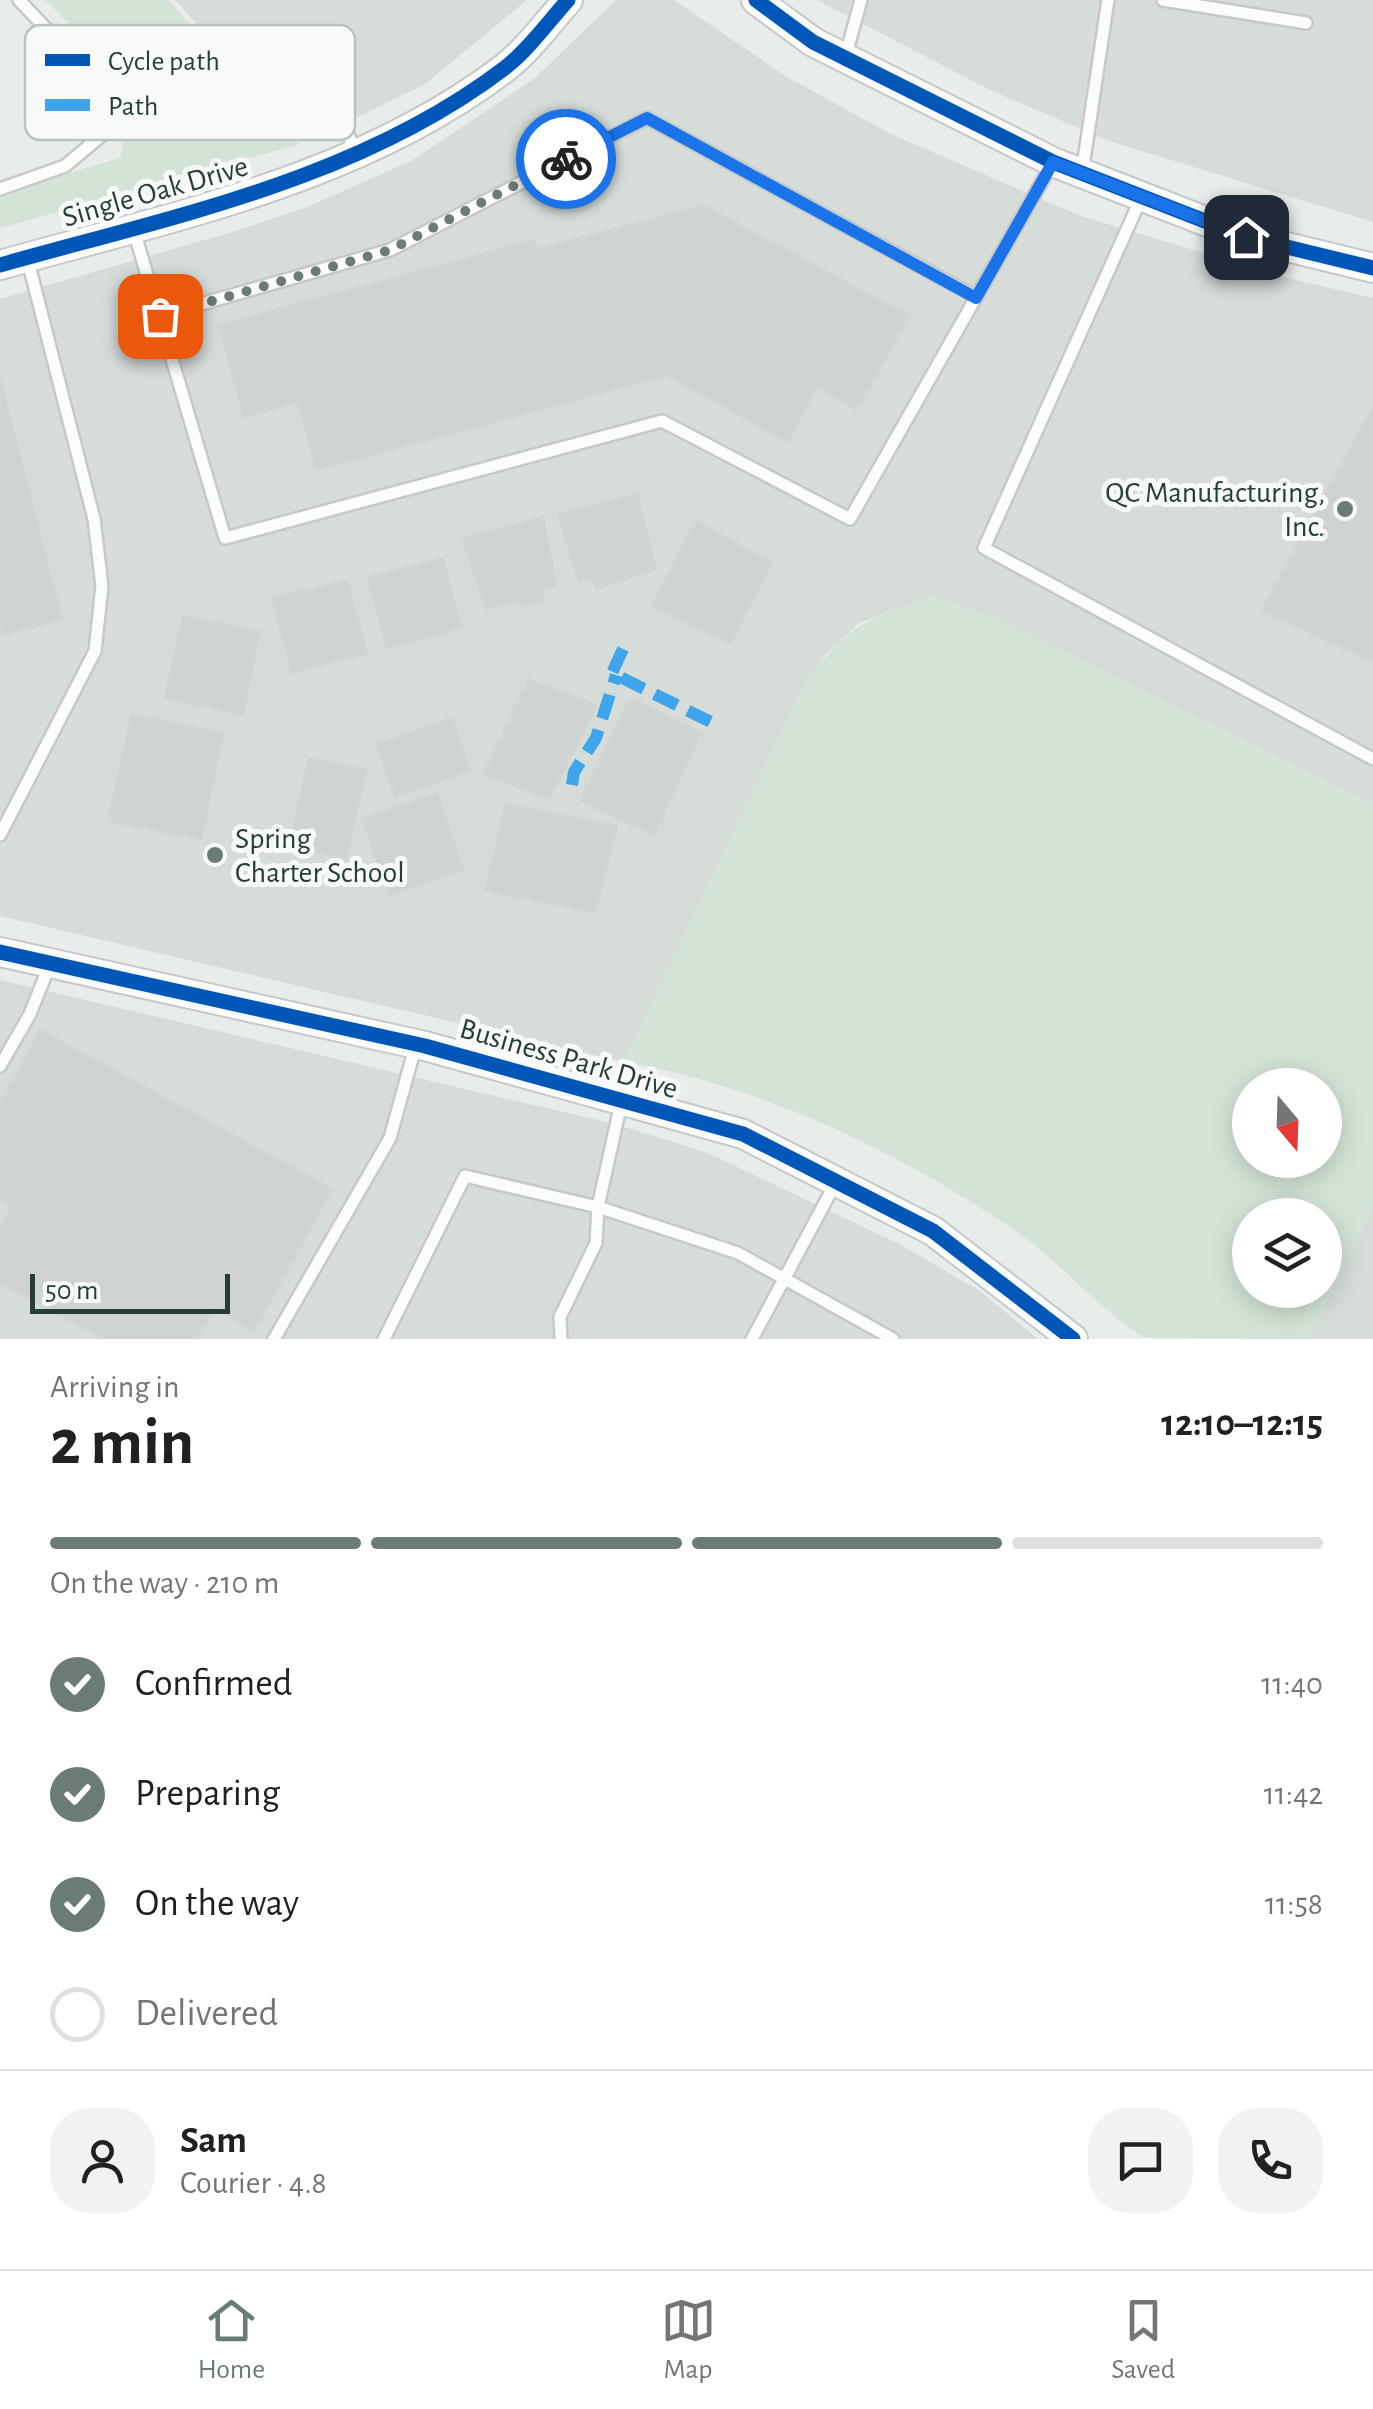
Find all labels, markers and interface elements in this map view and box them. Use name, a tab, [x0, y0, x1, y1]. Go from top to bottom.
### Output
legend	[25, 25, 355, 140]
text: Cycle path	[108, 48, 220, 76]
text: Path	[108, 93, 158, 121]
courier	[516, 109, 616, 209]
icon: bike	[539, 132, 594, 187]
street label: Single Oak Drive	[59, 151, 252, 233]
pin	[1204, 195, 1289, 280]
icon: home	[1219, 210, 1274, 265]
pin	[118, 274, 203, 359]
icon: bag	[133, 289, 188, 344]
place label: QC Manufacturing, Inc.	[1105, 478, 1325, 542]
marker: QC Manufacturing, Inc.	[1334, 498, 1356, 520]
place label: Spring Charter School	[235, 824, 405, 888]
marker: Spring Charter School	[204, 844, 226, 866]
street label: Business Park Drive	[456, 1013, 681, 1104]
north arrow	[1232, 1068, 1342, 1178]
map controls	[1232, 1068, 1342, 1308]
button: layers	[1232, 1198, 1342, 1308]
scale bar	[30, 1269, 230, 1314]
text: 50 m	[45, 1277, 99, 1305]
text: Arriving in	[50, 1371, 179, 1403]
text: 12:10–12:15	[1161, 1405, 1323, 1443]
text: 2 min	[50, 1411, 194, 1476]
text: On the way · 210 m	[50, 1567, 279, 1599]
icon: check	[50, 1657, 105, 1712]
text: Confirmed	[135, 1665, 292, 1703]
text: 11:40	[1261, 1668, 1323, 1700]
icon: check	[50, 1767, 105, 1822]
text: Preparing	[135, 1775, 280, 1813]
text: 11:42	[1264, 1778, 1323, 1810]
icon: check	[50, 1877, 105, 1932]
text: On the way	[135, 1885, 299, 1923]
text: 11:58	[1265, 1888, 1323, 1920]
text: Delivered	[135, 1995, 278, 2033]
button: person	[50, 2108, 155, 2213]
button: chat	[1088, 2108, 1193, 2213]
button: phone	[1218, 2108, 1323, 2213]
text: Sam	[180, 2122, 247, 2160]
text: Courier · 4.8	[180, 2167, 327, 2199]
tab: Home	[198, 2293, 265, 2387]
tab: Map	[661, 2293, 716, 2387]
tab: Saved	[1111, 2293, 1175, 2387]

